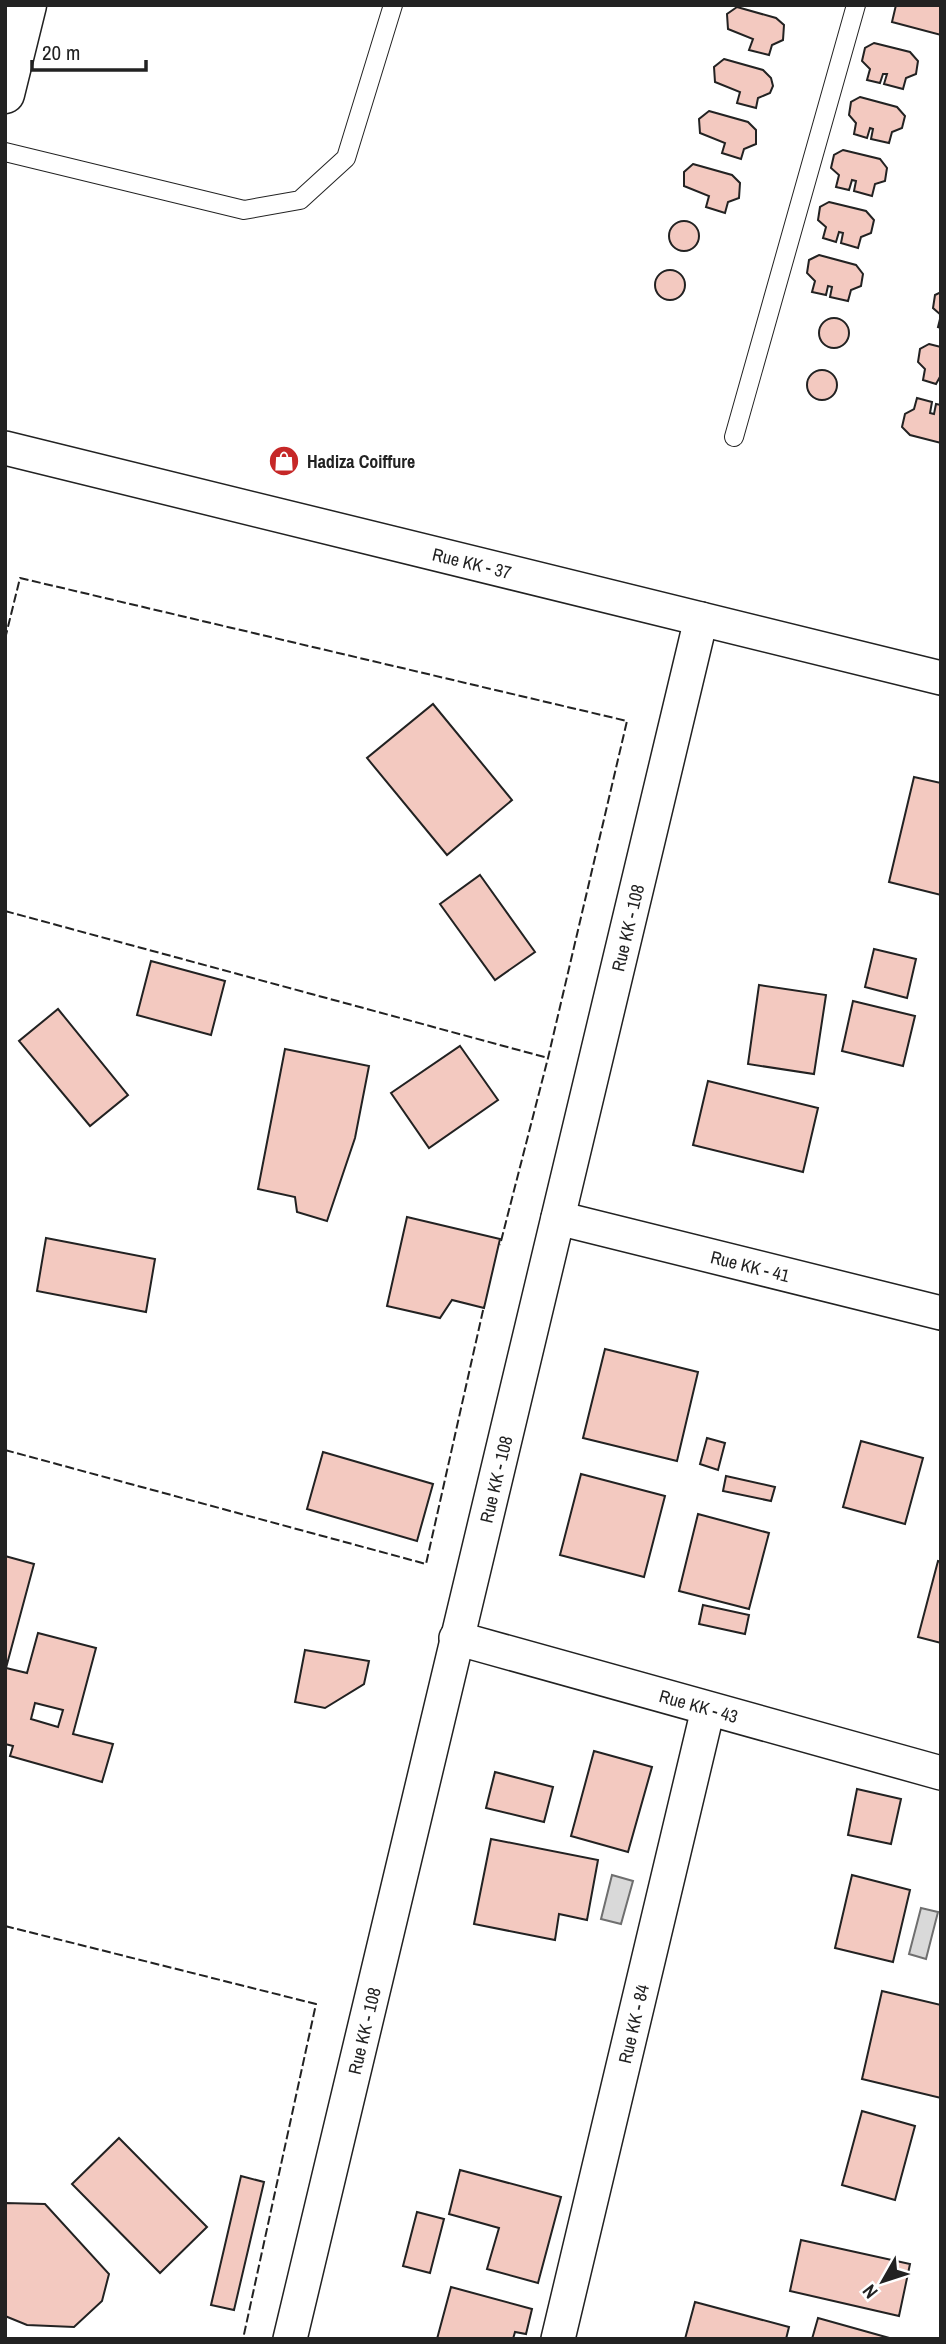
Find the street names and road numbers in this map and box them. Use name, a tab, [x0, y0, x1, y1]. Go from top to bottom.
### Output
street label: Rue KK - 37	[430, 541, 514, 585]
street label: Rue KK - 108	[605, 882, 650, 974]
street label: Rue KK - 41	[708, 1244, 793, 1288]
street label: Rue KK - 108	[473, 1433, 518, 1525]
street label: Rue KK - 43	[657, 1683, 741, 1728]
street label: Rue KK - 84	[612, 1982, 655, 2066]
street label: Rue KK - 108	[341, 1985, 386, 2077]

